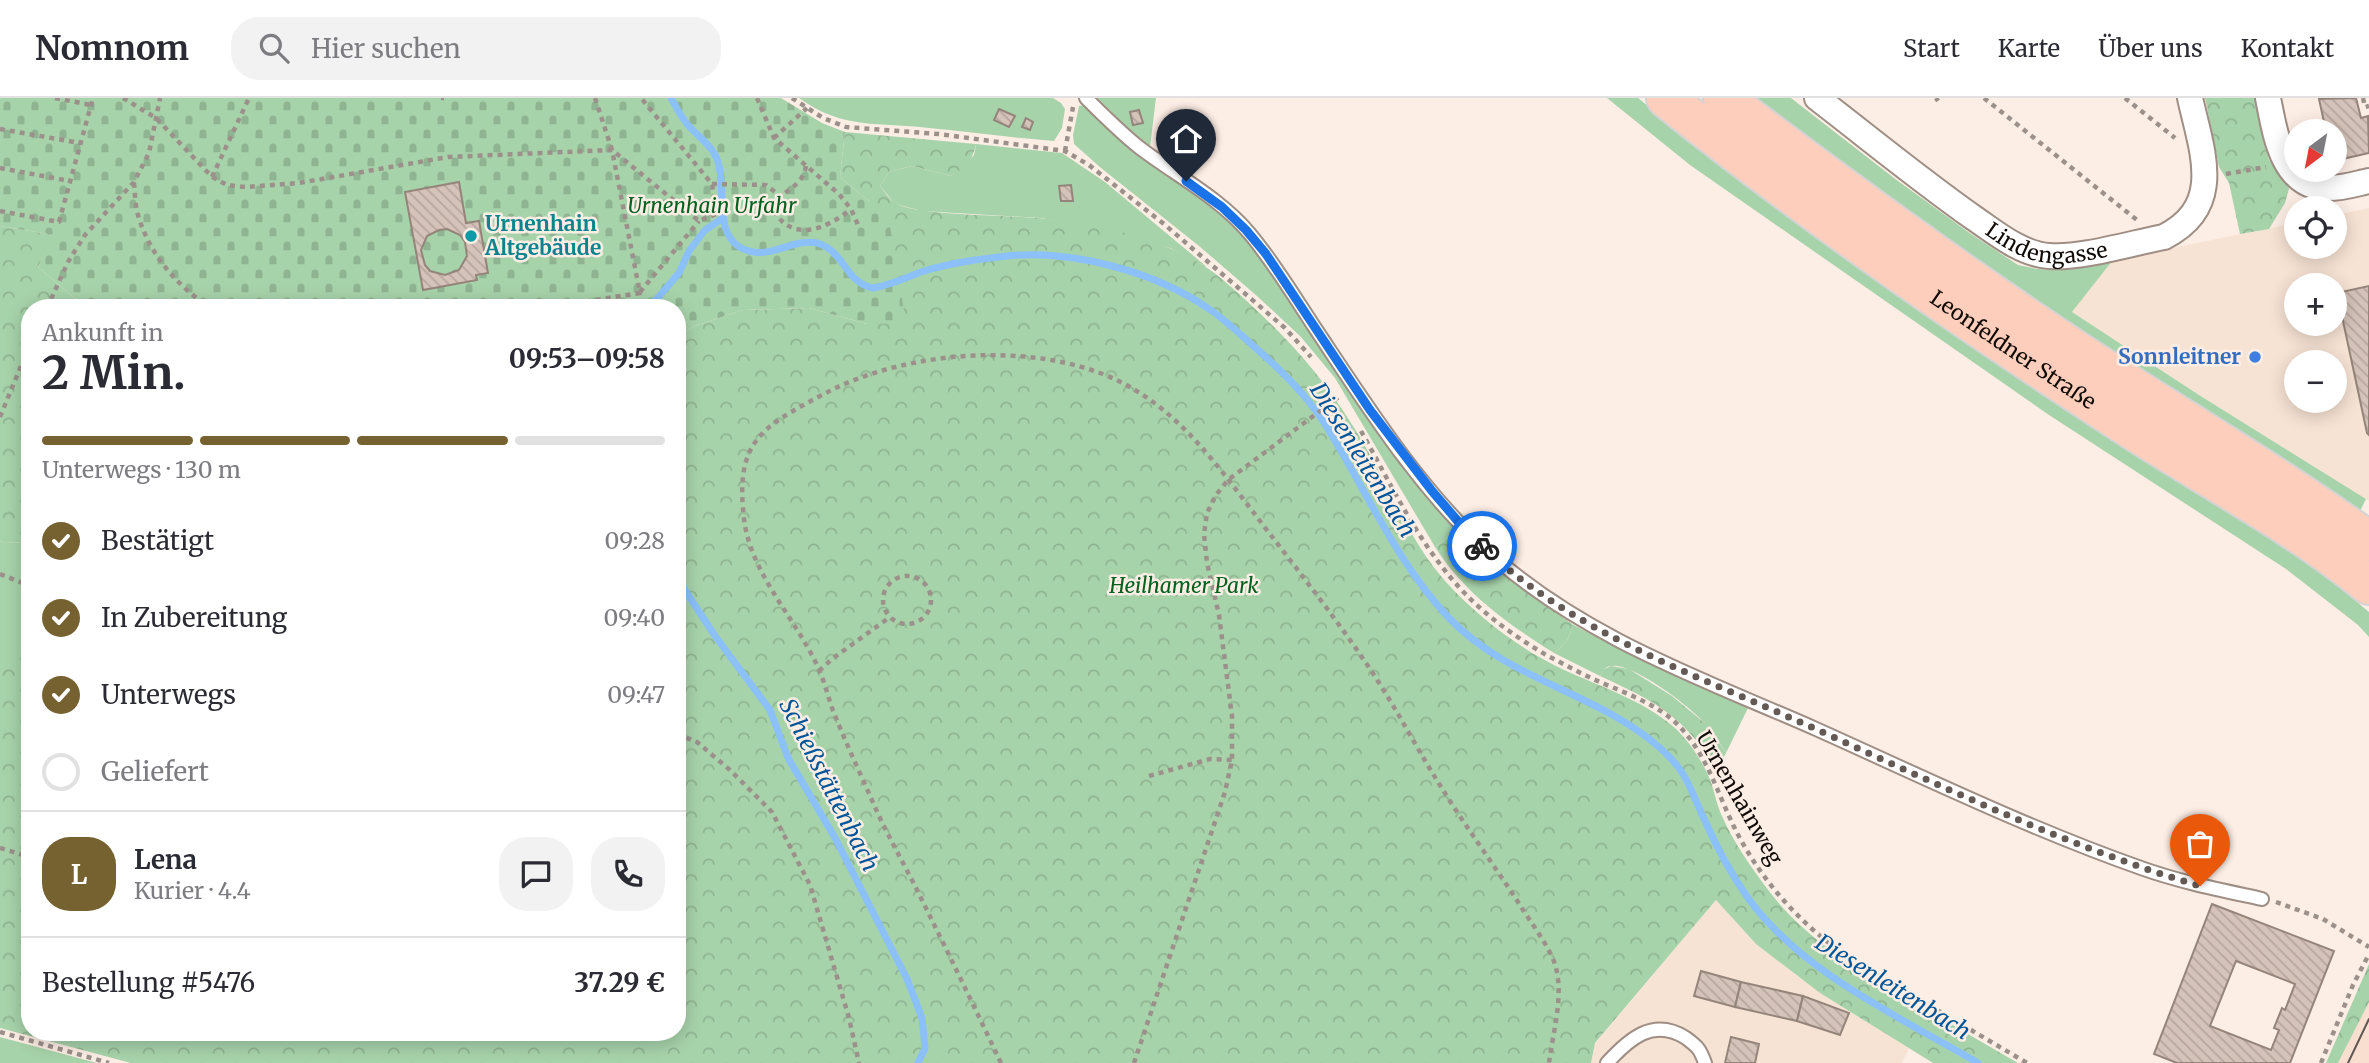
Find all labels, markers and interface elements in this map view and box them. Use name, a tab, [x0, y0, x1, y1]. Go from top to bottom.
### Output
search box	[231, 17, 721, 80]
text: Nomnom	[35, 28, 189, 69]
icon: search	[255, 29, 293, 67]
text: Hier suchen	[311, 32, 461, 65]
text: Start	[1903, 33, 1960, 64]
text: Karte	[1998, 33, 2060, 64]
text: Über uns	[2098, 33, 2203, 64]
text: Kontakt	[2241, 33, 2334, 64]
pin	[1156, 109, 1216, 181]
north arrow	[2284, 119, 2347, 182]
map controls	[2284, 119, 2347, 413]
icon: home	[1167, 120, 1205, 158]
park label: Urnenhain Urfahr	[628, 192, 797, 219]
button: locate	[2284, 196, 2347, 259]
place label: Urnenhain Altgebäude	[484, 210, 601, 261]
street label: Lindengasse	[1980, 216, 2110, 269]
marker: Urnenhain Altgebäude	[463, 228, 479, 244]
button: +	[2284, 273, 2347, 336]
street label: Leonfeldner Straße	[1925, 284, 2101, 415]
text: Ankunft in	[42, 318, 164, 347]
text: 09:53–09:58	[509, 342, 665, 375]
place label: Sonnleitner	[2118, 343, 2241, 370]
text: 2 Min.	[42, 344, 186, 402]
marker: Sonnleitner	[2247, 349, 2263, 365]
button: −	[2284, 350, 2347, 413]
water label: Diesenleitenbach	[1304, 376, 1423, 543]
text: Unterwegs · 130 m	[42, 455, 241, 484]
courier	[1447, 511, 1517, 581]
icon: check	[42, 522, 80, 560]
text: Bestätigt	[101, 524, 214, 557]
text: 09:28	[604, 526, 665, 555]
icon: bike	[1463, 527, 1501, 565]
park label: Heilhamer Park	[1108, 572, 1259, 599]
icon: check	[42, 599, 80, 637]
text: In Zubereitung	[101, 601, 287, 634]
text: 09:40	[604, 603, 665, 632]
icon: check	[42, 676, 80, 714]
text: Unterwegs	[101, 678, 236, 711]
text: 09:47	[607, 680, 665, 709]
water label: Schießstättenbach	[773, 694, 885, 876]
street label: Urnenhainweg	[1690, 726, 1789, 870]
text: Geliefert	[101, 755, 209, 788]
pin	[2170, 814, 2230, 886]
icon: bag	[2181, 825, 2219, 863]
button: chat	[499, 837, 573, 911]
button: phone	[591, 837, 665, 911]
text: Lena	[134, 843, 197, 876]
text: L	[71, 858, 87, 891]
text: Kurier · 4.4	[134, 876, 251, 905]
water label: Diesenleitenbach	[1810, 927, 1976, 1046]
text: Bestellung #5476	[42, 966, 255, 999]
text: 37.29 €	[574, 966, 665, 999]

